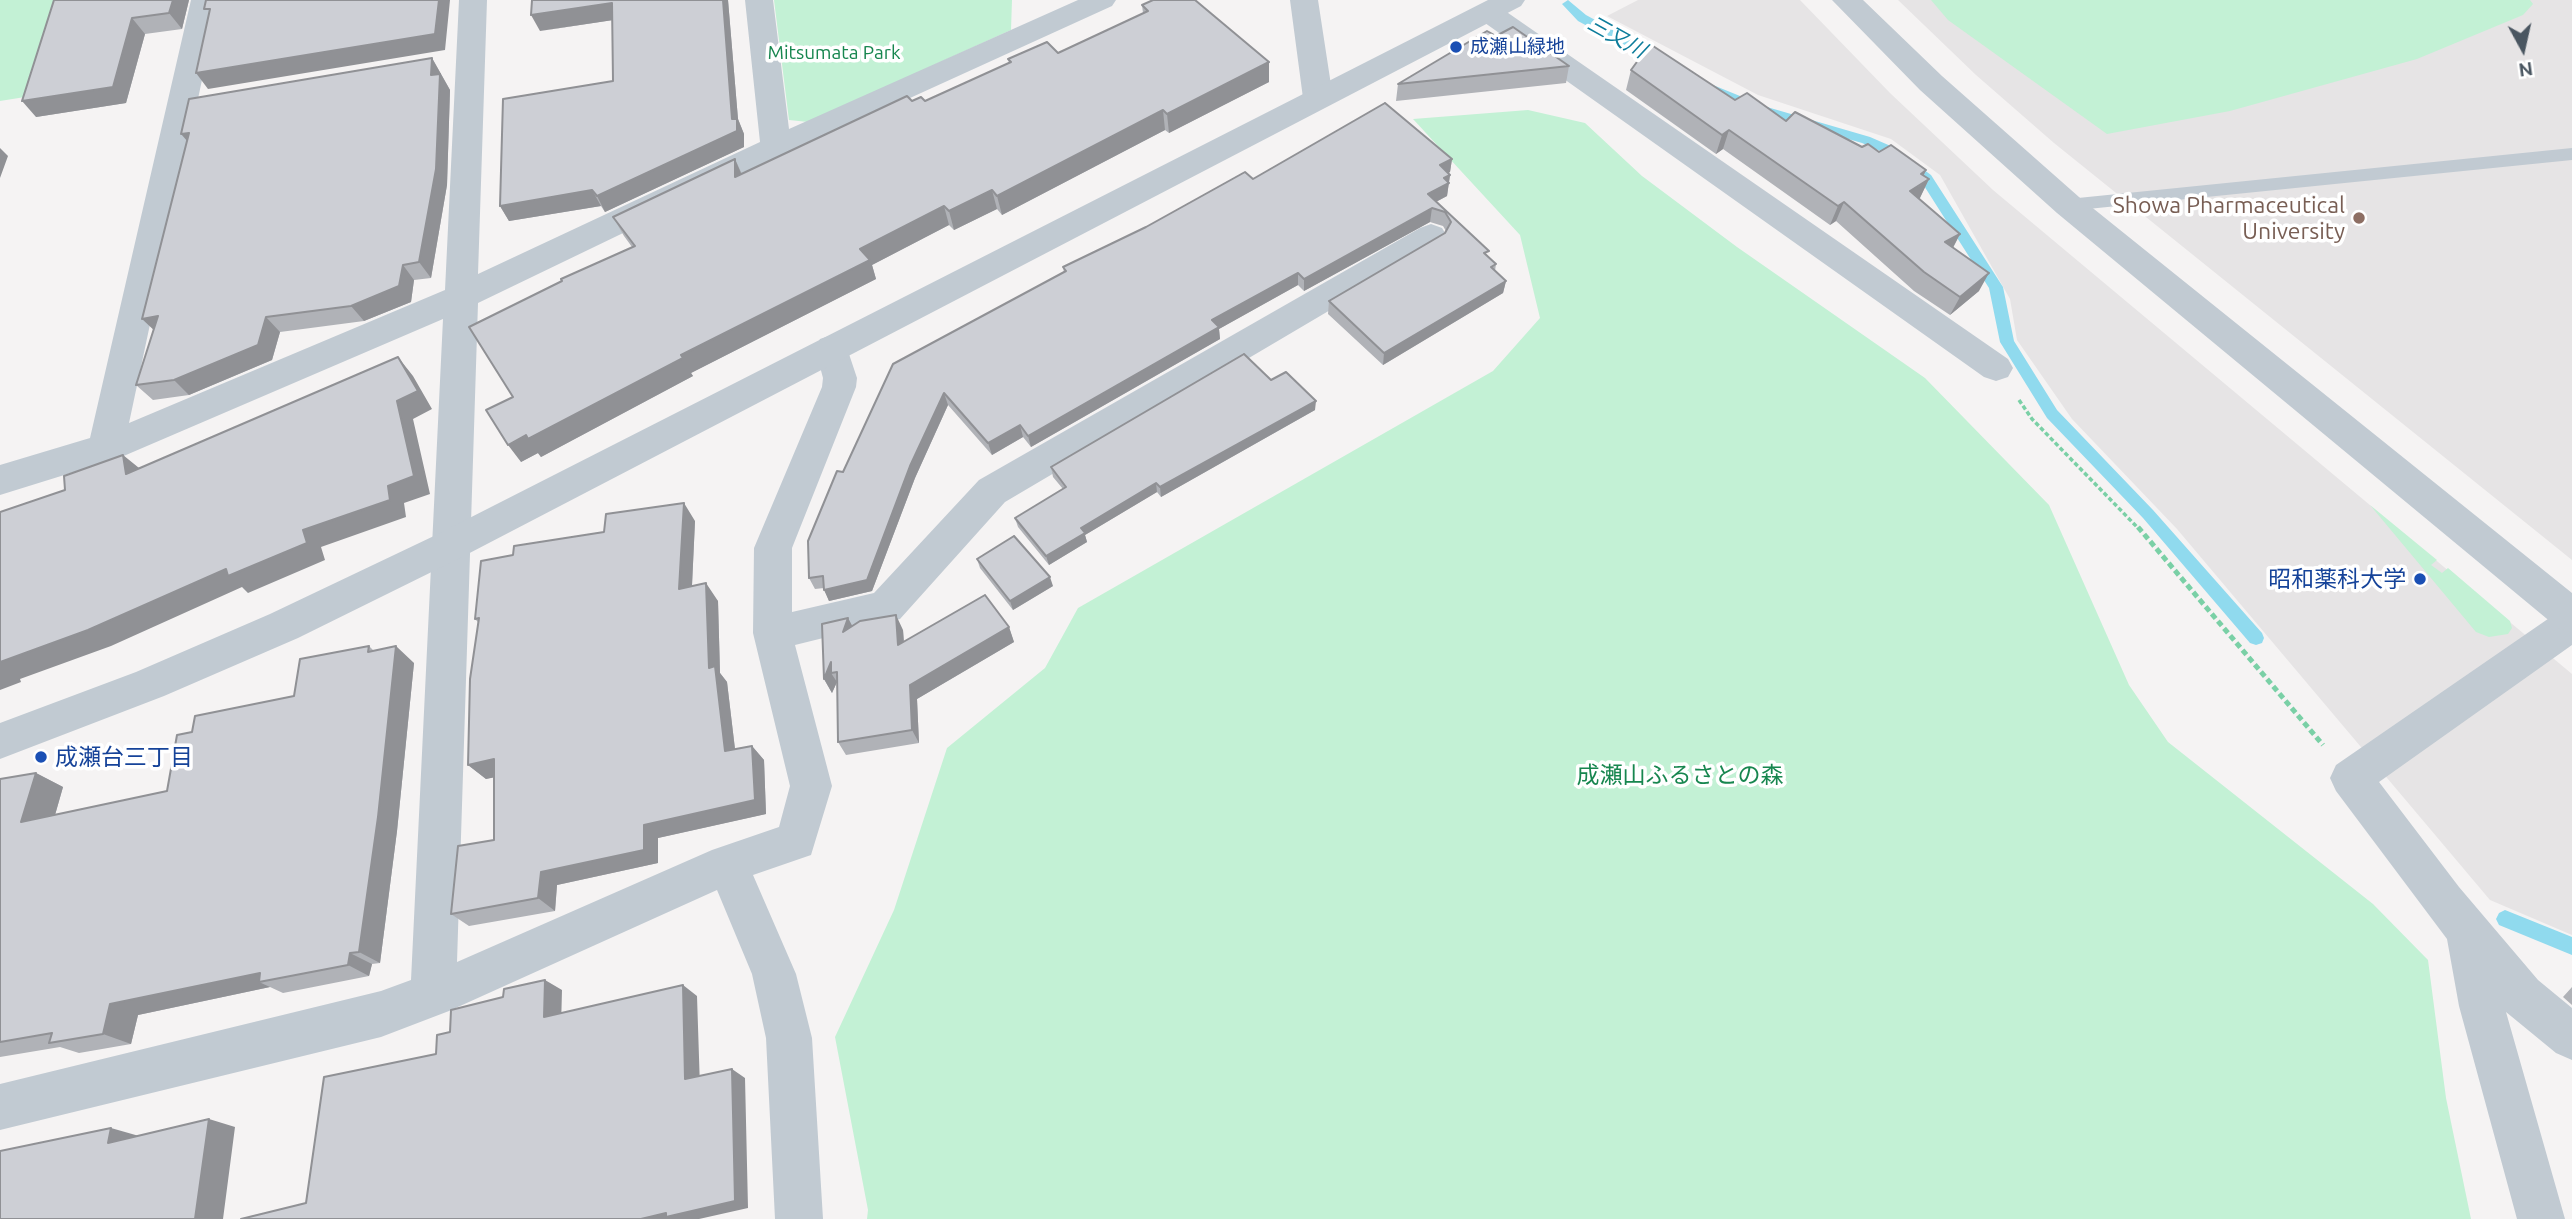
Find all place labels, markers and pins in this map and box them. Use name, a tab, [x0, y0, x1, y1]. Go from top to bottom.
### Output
place label: 成瀬山緑地	[1470, 36, 1565, 58]
marker: 成瀬山緑地	[1448, 39, 1464, 55]
place label: Showa Pharmaceutical University	[2113, 191, 2345, 245]
marker: Showa Pharmaceutical University	[2351, 210, 2367, 226]
place label: 昭和薬科大学	[2268, 565, 2406, 593]
marker: 昭和薬科大学	[2412, 571, 2428, 587]
place label: 成瀬台三丁目	[55, 743, 193, 771]
marker: 成瀬台三丁目	[33, 749, 49, 765]

